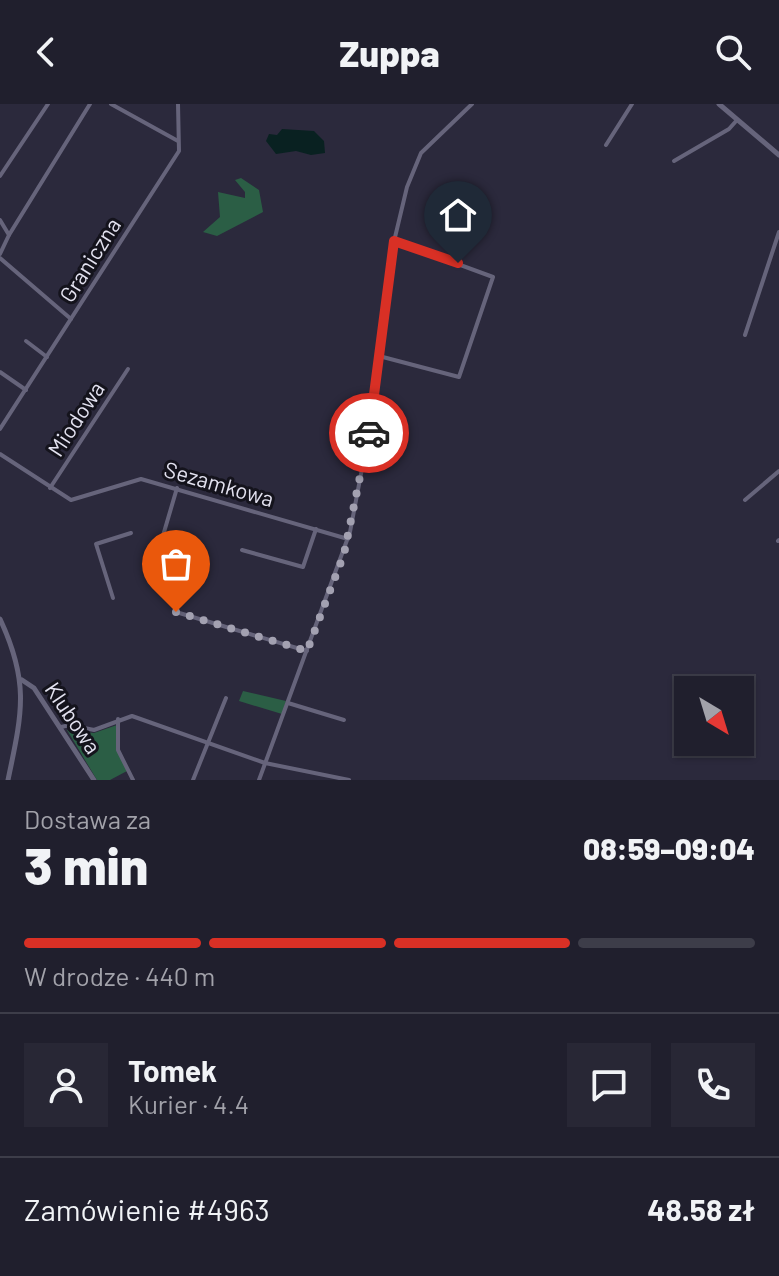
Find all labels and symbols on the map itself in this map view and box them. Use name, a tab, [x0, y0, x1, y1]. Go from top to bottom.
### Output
pin	[424, 181, 492, 263]
street label: Graniczna	[53, 212, 125, 306]
street label: Miodowa	[41, 376, 109, 461]
courier	[329, 393, 409, 473]
street label: Sezamkowa	[161, 455, 277, 511]
pin	[142, 530, 210, 612]
north arrow	[674, 676, 754, 756]
street label: Klubowa	[41, 677, 107, 758]

